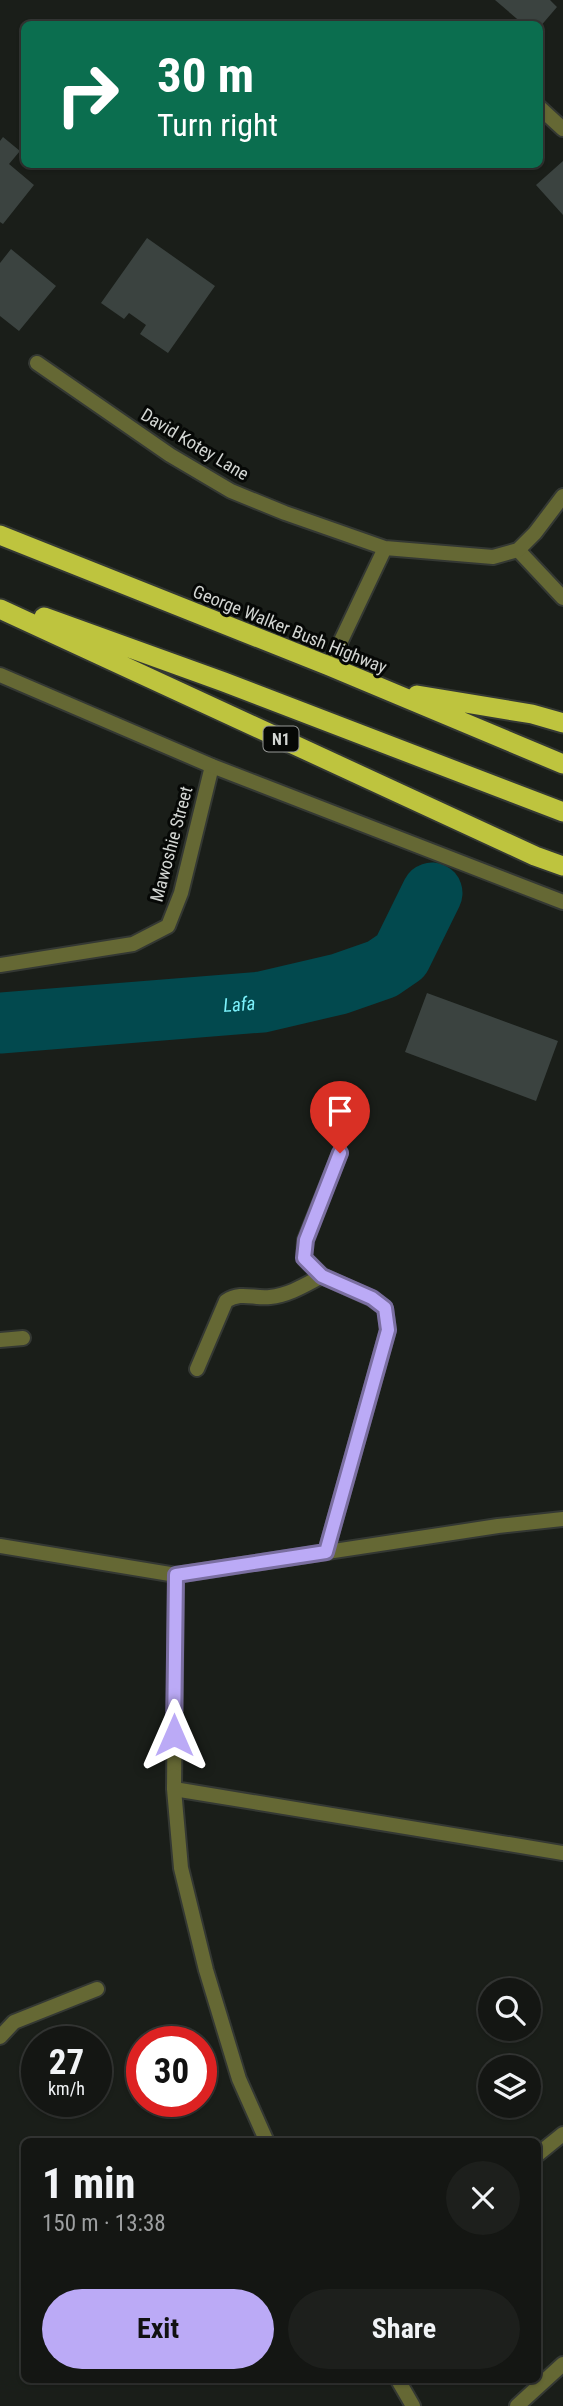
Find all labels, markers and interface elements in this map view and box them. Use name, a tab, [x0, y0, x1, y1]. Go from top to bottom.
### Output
text: 30 m	[157, 47, 254, 104]
icon: right	[42, 49, 133, 140]
text: Turn right	[157, 106, 278, 144]
street label: David Kotey Lane	[137, 404, 253, 484]
street label: George Walker Bush Highway	[190, 580, 390, 678]
road number: N1	[264, 726, 298, 752]
street label: Mawoshie Street	[145, 784, 197, 904]
water label: Lafa	[222, 991, 256, 1017]
pin	[310, 1081, 370, 1153]
icon: arrive	[321, 1092, 359, 1130]
position arrow	[137, 1698, 211, 1772]
map controls	[478, 1978, 541, 2118]
button: search	[478, 1978, 541, 2041]
speed limit sign: 30	[126, 2026, 217, 2117]
text: 27	[49, 2042, 84, 2083]
button: layers	[478, 2055, 541, 2118]
text: km/h	[48, 2078, 85, 2099]
text: 1 min	[42, 2159, 135, 2208]
button: close	[446, 2161, 520, 2235]
text: 150 m · 13:38	[42, 2210, 166, 2237]
button: Exit	[42, 2289, 274, 2369]
button: Share	[288, 2289, 520, 2369]

